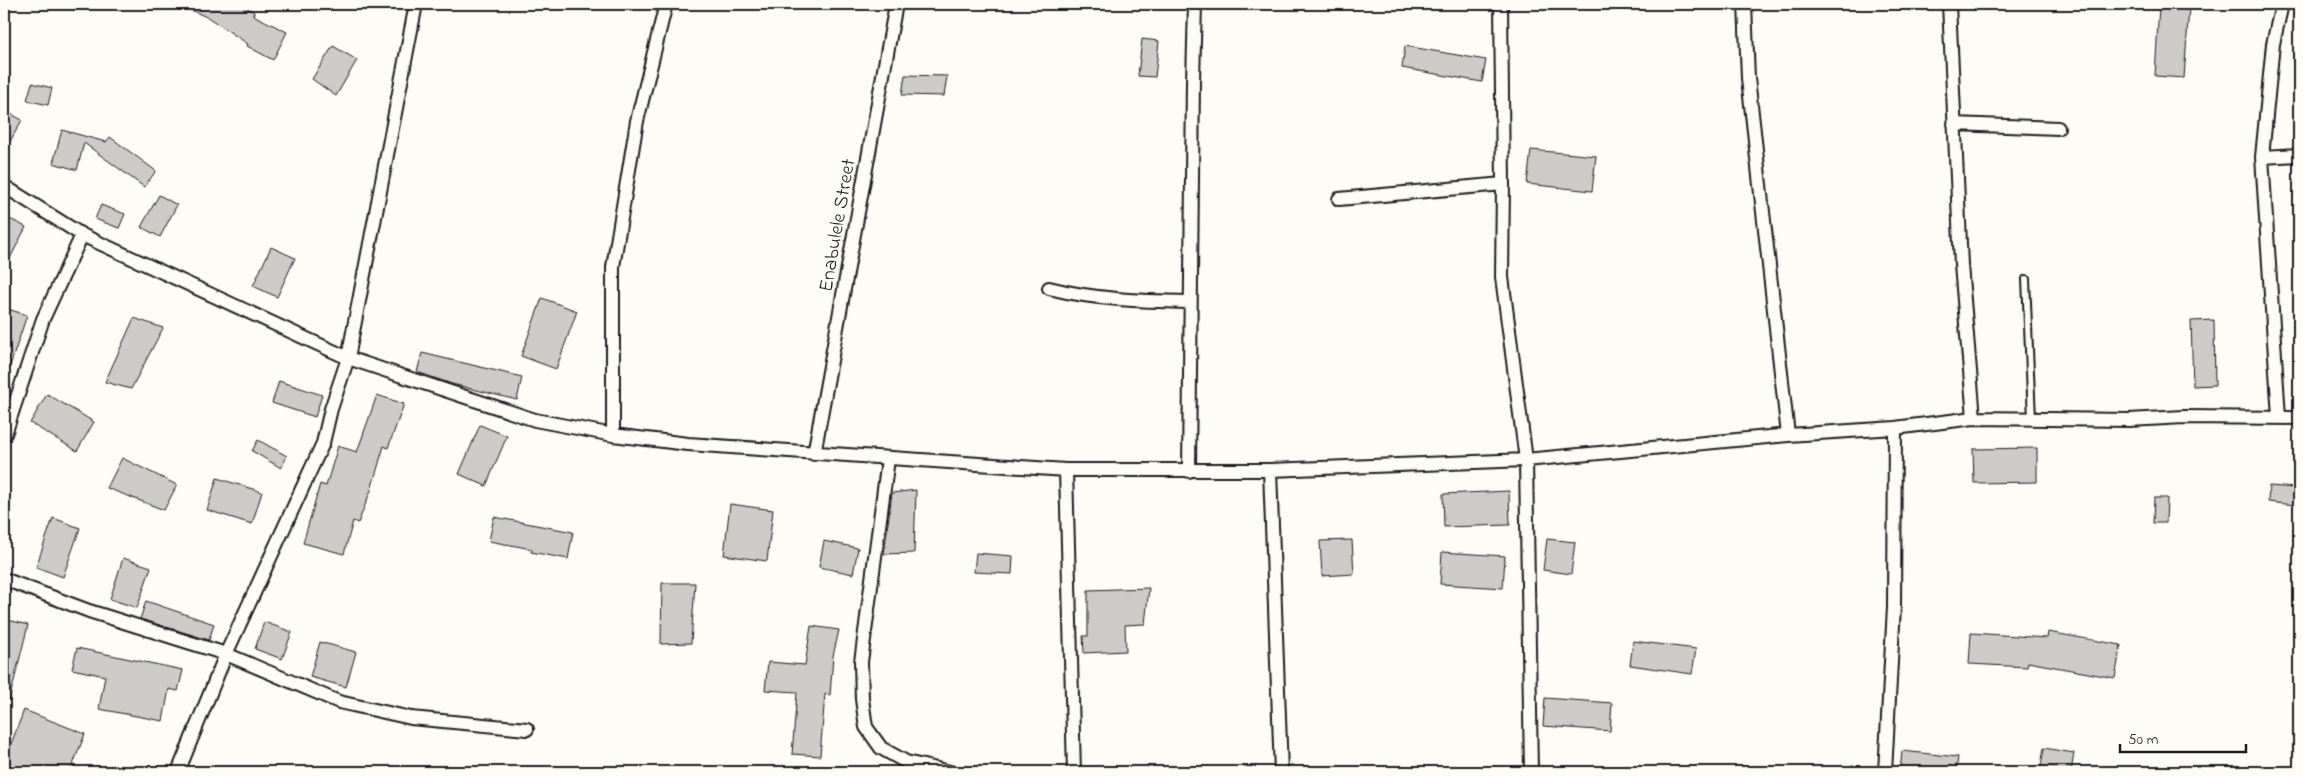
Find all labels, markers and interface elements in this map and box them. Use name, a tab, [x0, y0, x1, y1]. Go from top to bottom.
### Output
street label: Enabulele Street	[812, 156, 864, 294]
scale bar	[2120, 721, 2247, 753]
text: 50 m	[2128, 729, 2159, 751]

